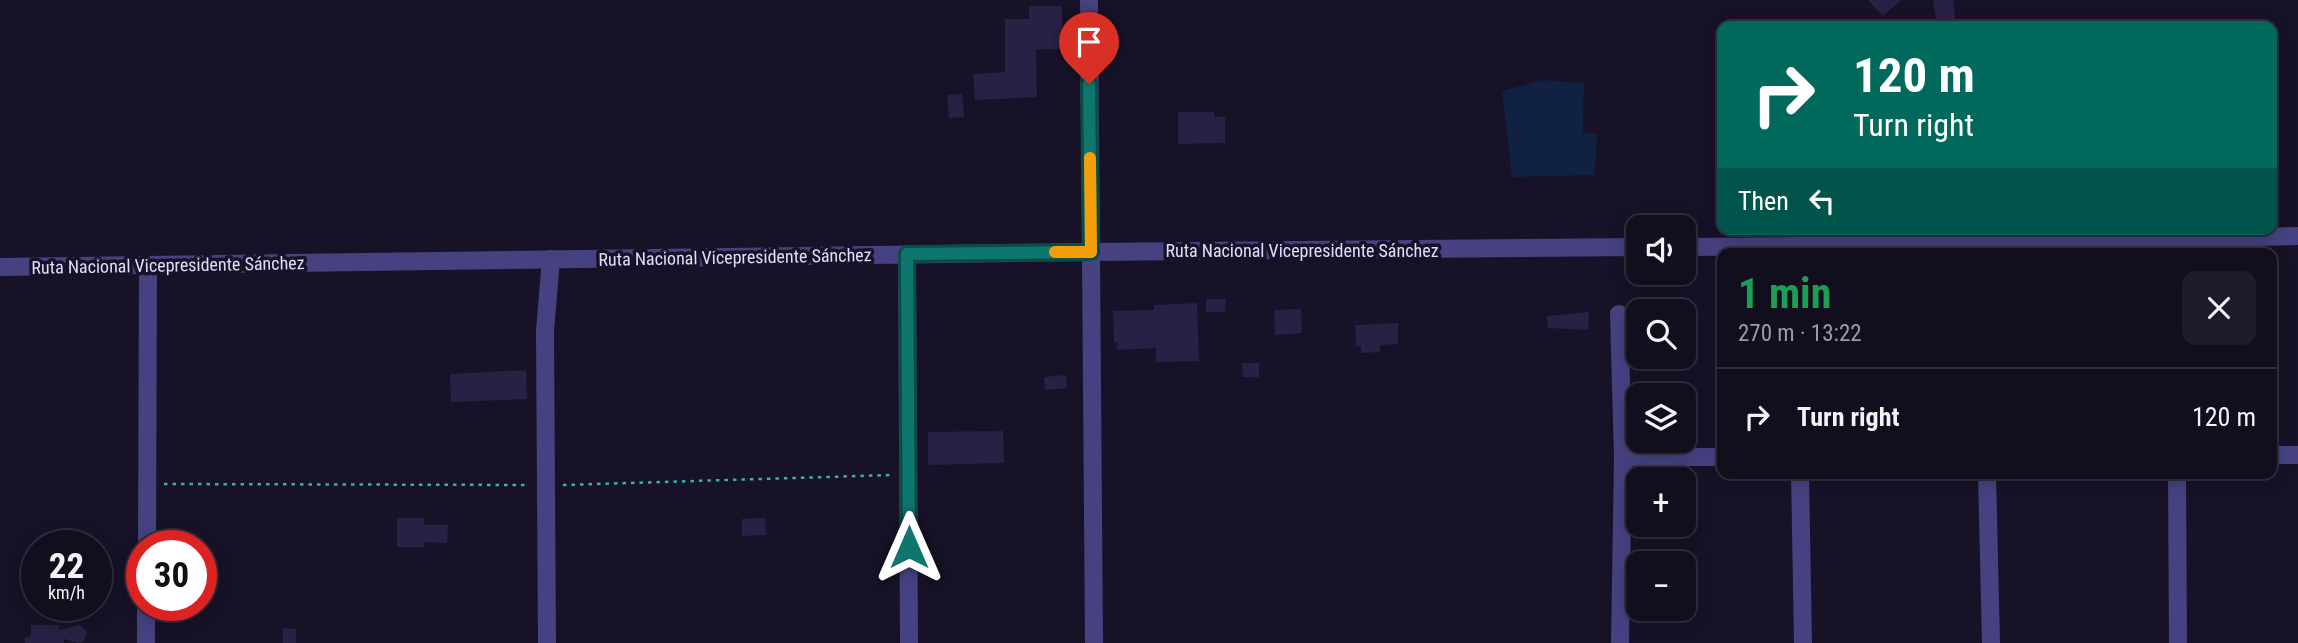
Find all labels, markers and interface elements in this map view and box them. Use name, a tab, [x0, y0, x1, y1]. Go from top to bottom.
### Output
pin	[1059, 12.0, 1119, 84]
icon: arrive	[1070, 23, 1108, 61]
text: 120 m	[1853, 47, 1975, 104]
icon: right	[1738, 49, 1829, 140]
text: Turn right	[1853, 106, 1974, 144]
icon: left	[1803, 182, 1841, 220]
text: Then	[1738, 186, 1789, 216]
map controls	[1626, 215, 1696, 621]
button: sound	[1626, 215, 1696, 285]
street label: Ruta Nacional Vicepresidente Sánchez	[1165, 240, 1439, 261]
street label: Ruta Nacional Vicepresidente Sánchez	[598, 244, 872, 270]
street label: Ruta Nacional Vicepresidente Sánchez	[31, 252, 305, 278]
text: 1 min	[1738, 269, 1831, 318]
button: close	[2182, 271, 2256, 345]
button: search	[1626, 299, 1696, 369]
text: 270 m · 13:22	[1738, 320, 1862, 347]
button: layers	[1626, 383, 1696, 453]
icon: right	[1738, 398, 1776, 436]
text: Turn right	[1797, 402, 1899, 432]
text: 120 m	[2192, 402, 2256, 432]
button: +	[1626, 467, 1696, 537]
position arrow	[872, 510, 946, 584]
speed limit sign: 30	[126, 530, 217, 621]
text: 22	[49, 546, 84, 587]
button: −	[1626, 551, 1696, 621]
text: km/h	[48, 582, 85, 603]

